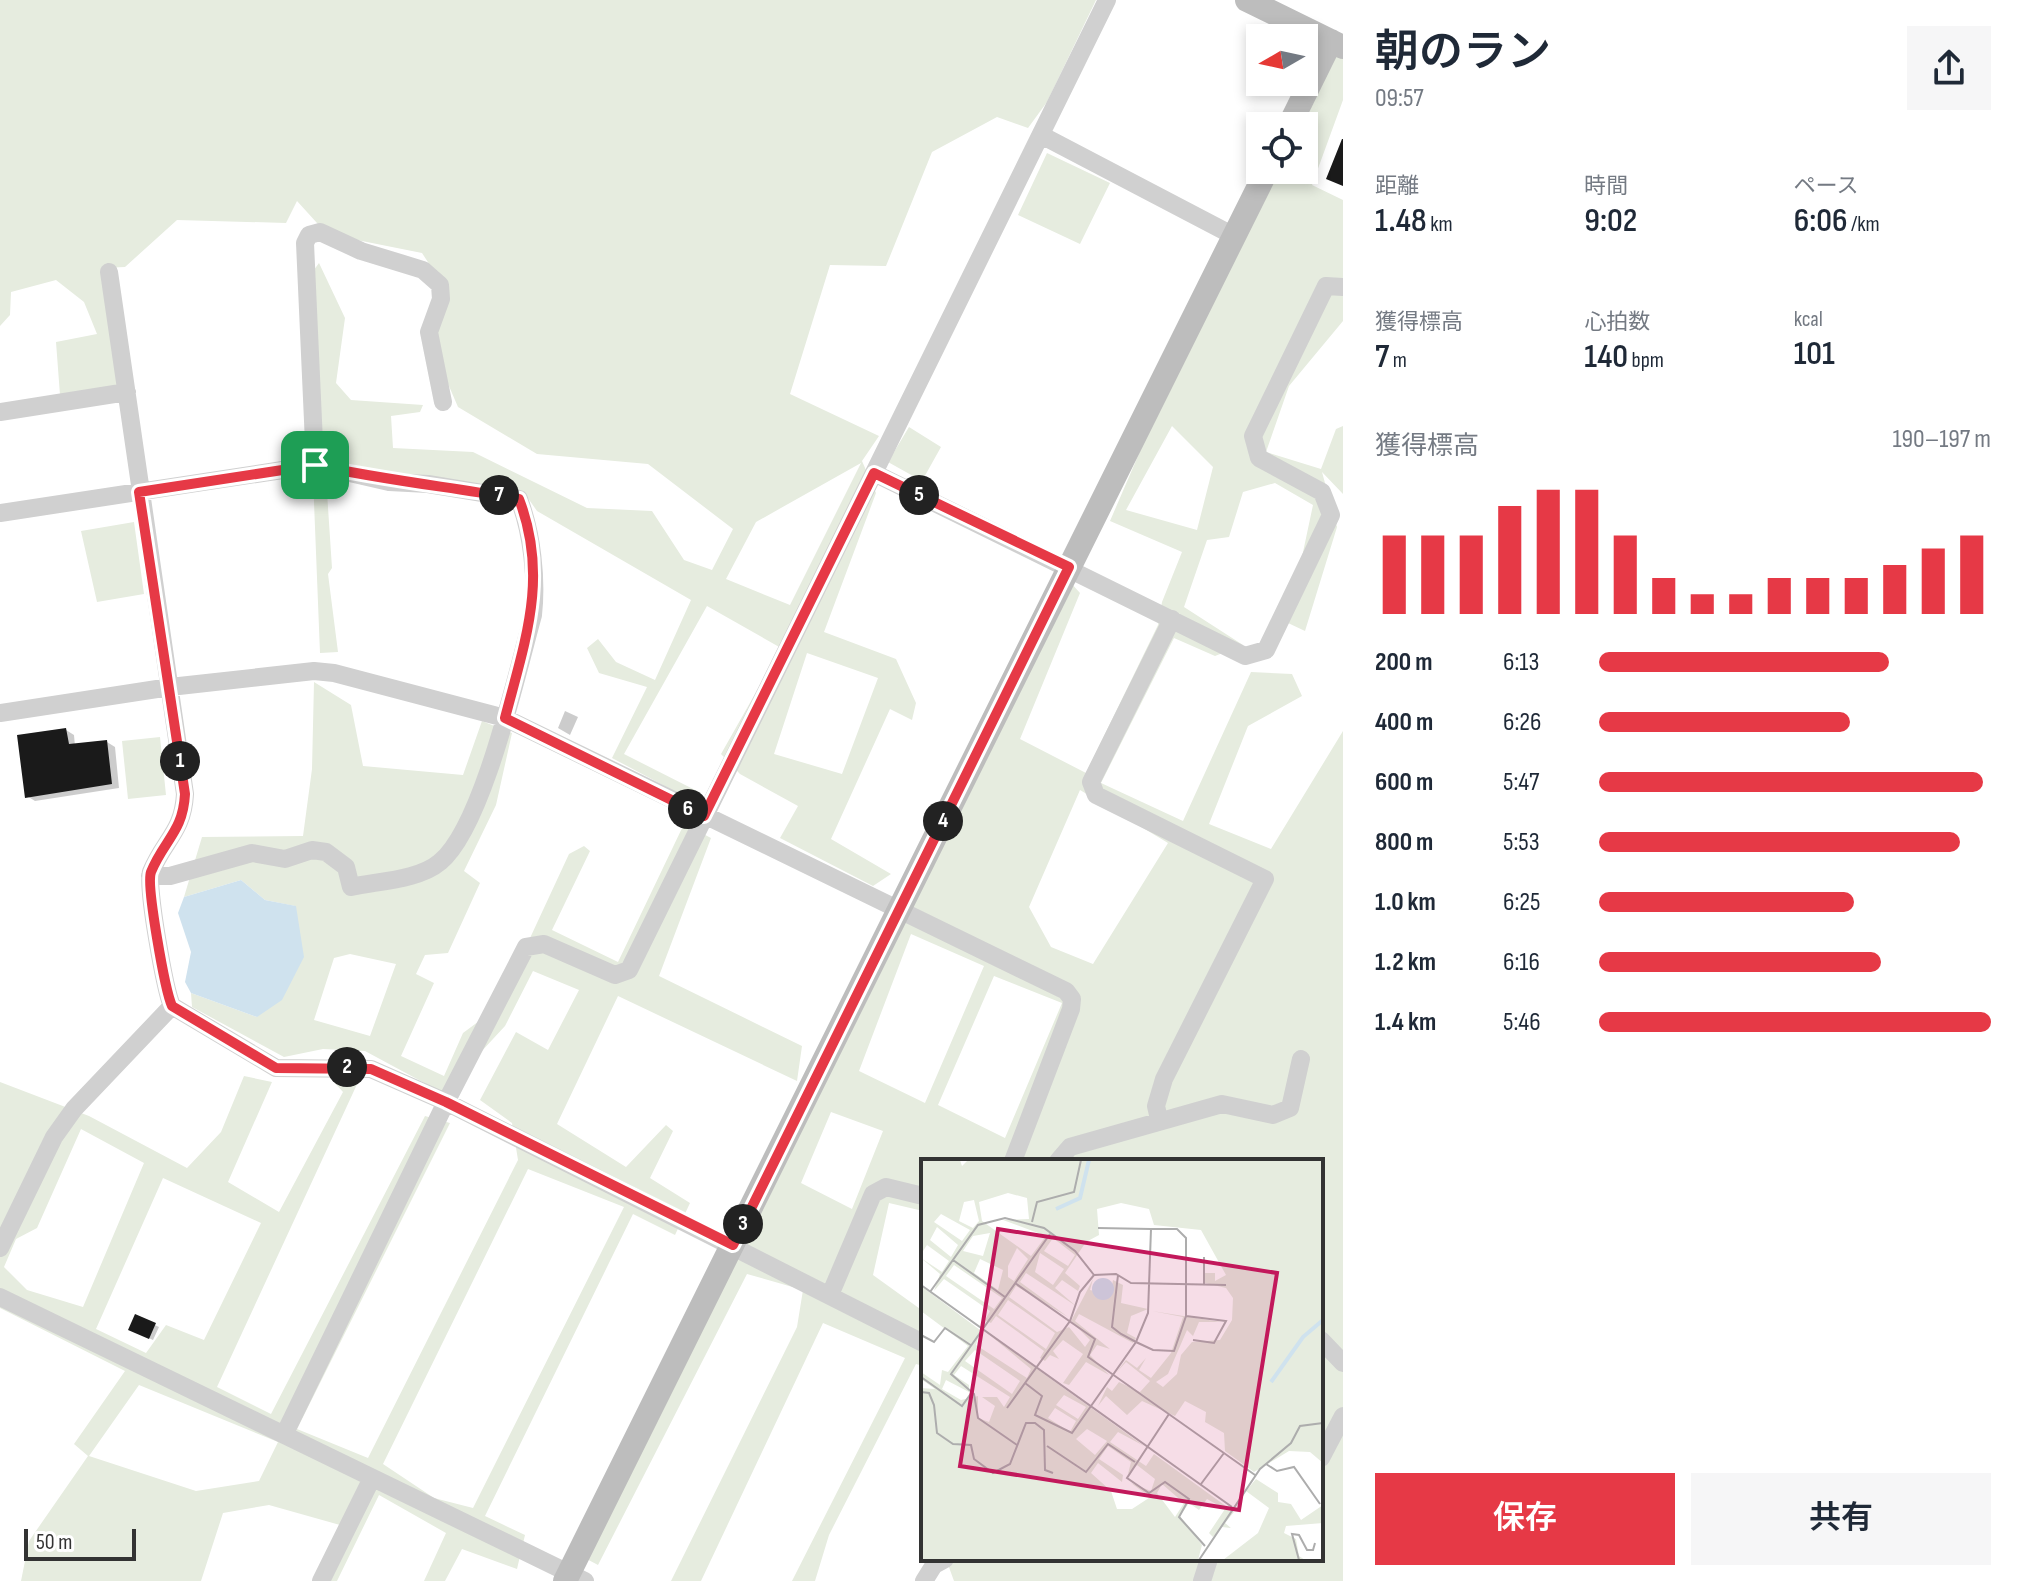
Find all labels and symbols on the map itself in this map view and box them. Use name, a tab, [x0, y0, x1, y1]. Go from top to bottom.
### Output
north arrow	[1246, 24, 1318, 96]
pin	[281, 431, 349, 499]
pin: 7	[479, 475, 519, 515]
pin: 5	[899, 475, 939, 515]
pin: 1	[160, 741, 200, 781]
pin: 6	[668, 789, 708, 829]
pin: 4	[923, 801, 963, 841]
pin: 2	[327, 1047, 367, 1087]
inset map	[921, 1159, 1323, 1561]
pin: 3	[723, 1204, 763, 1244]
scale bar	[24, 1525, 136, 1561]

